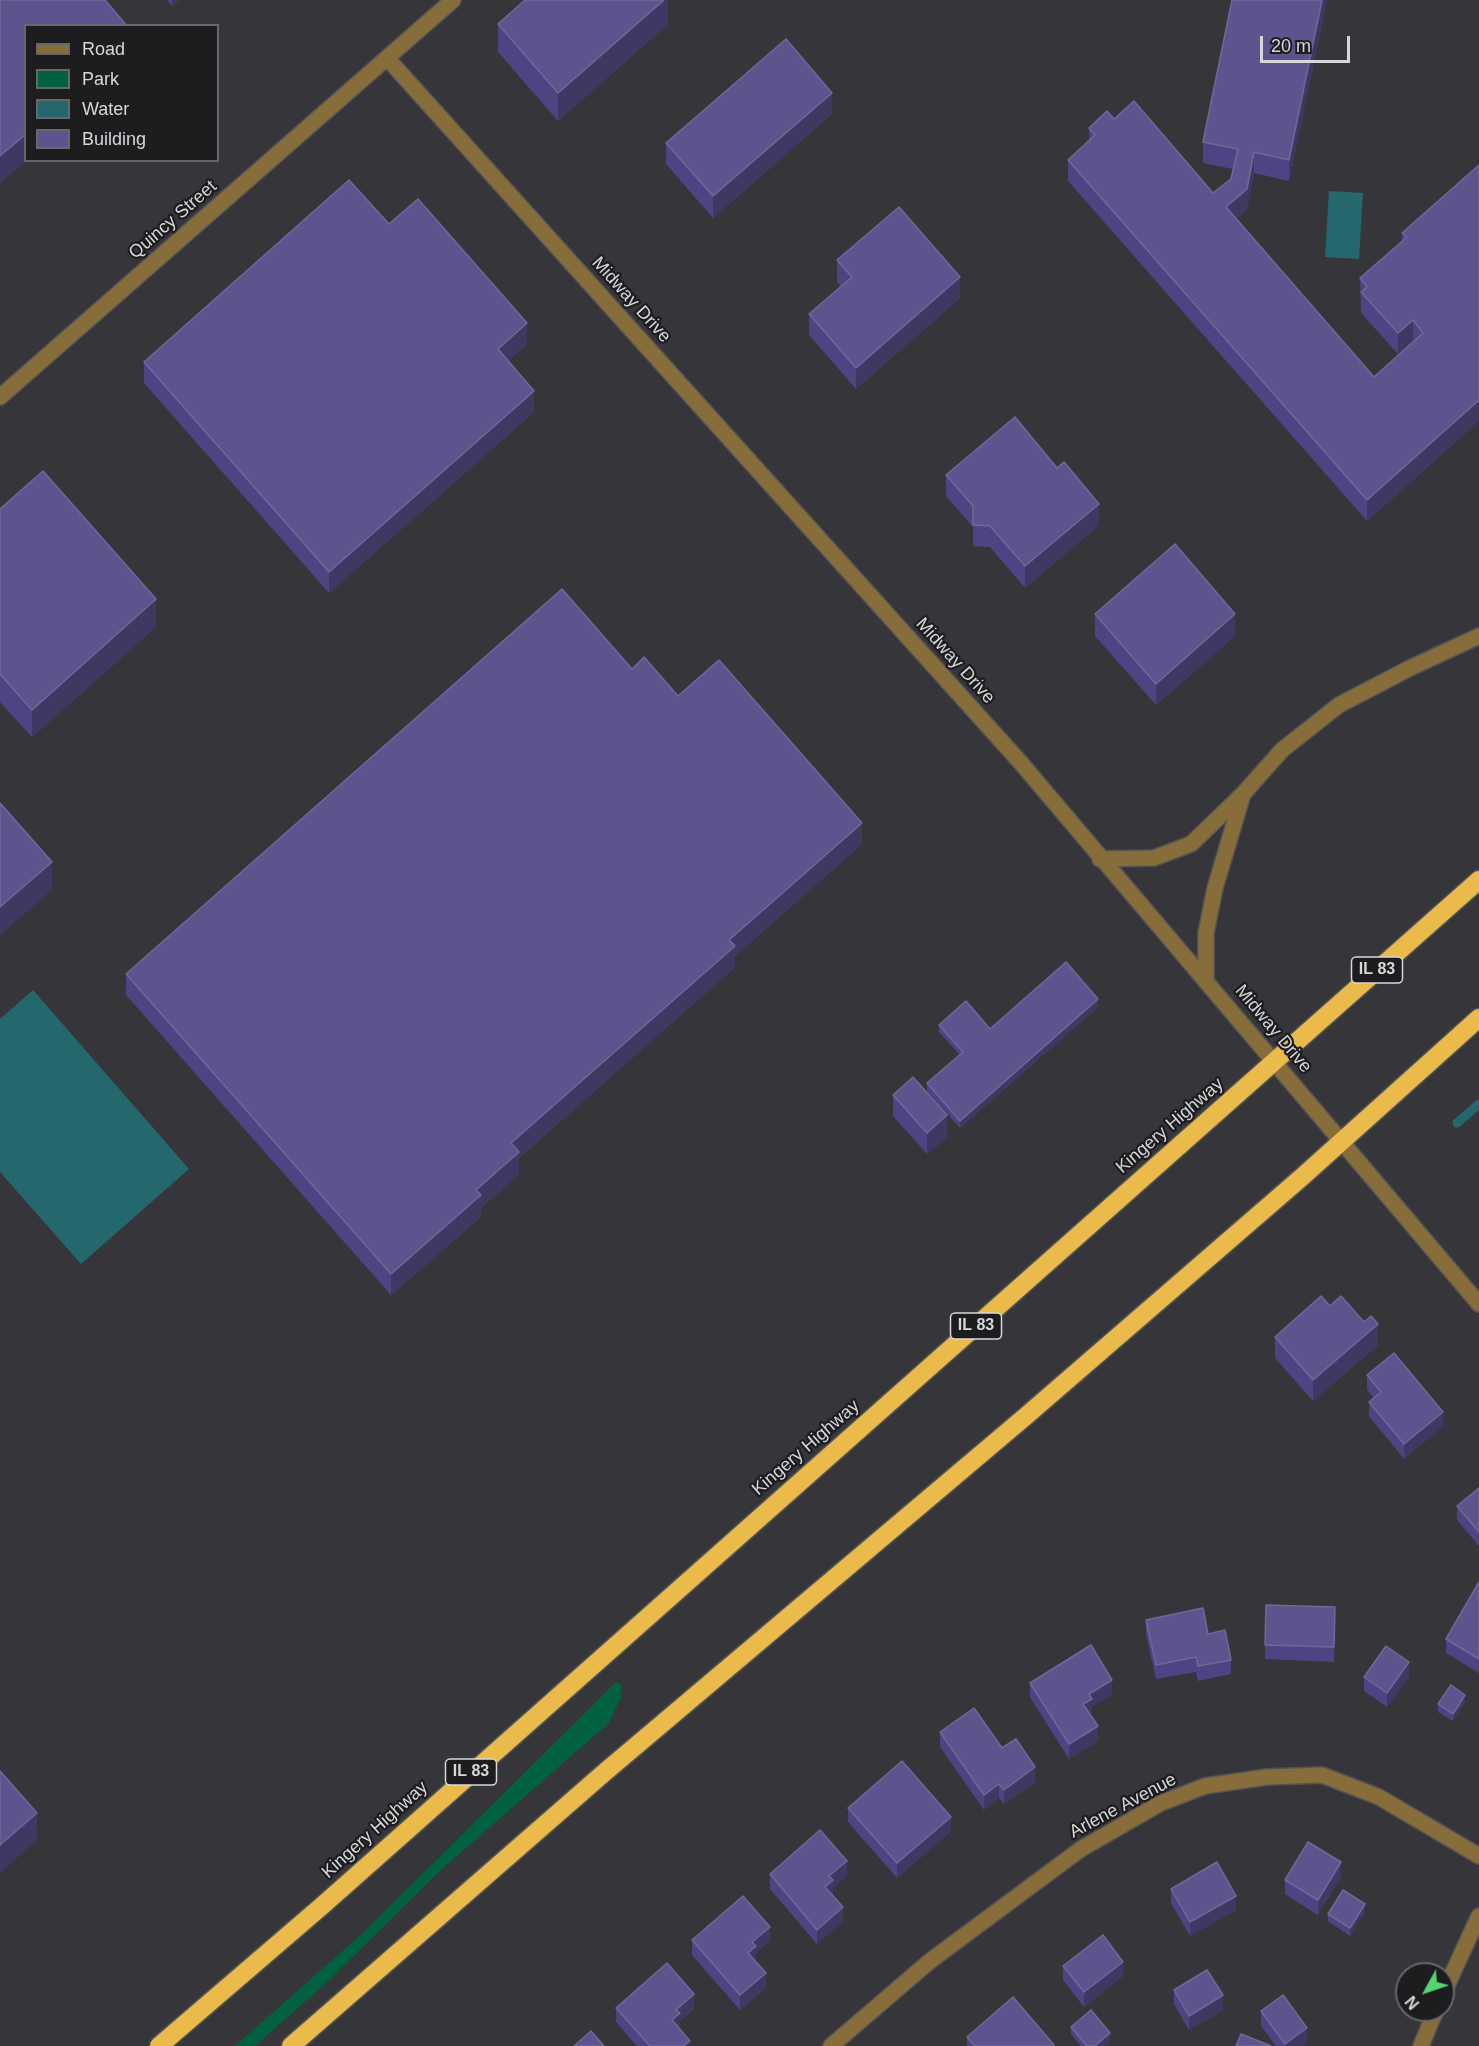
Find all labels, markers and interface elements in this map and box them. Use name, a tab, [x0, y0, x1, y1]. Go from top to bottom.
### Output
legend	[24, 24, 219, 162]
scale bar	[1263, 24, 1353, 62]
text: 20 m	[1271, 36, 1311, 56]
text: Road	[82, 39, 125, 59]
text: Park	[82, 69, 119, 89]
text: Water	[82, 99, 129, 119]
text: Building	[82, 129, 146, 149]
street label: Quincy Street	[125, 176, 221, 264]
street label: Midway Drive	[587, 253, 675, 347]
street label: Midway Drive	[911, 614, 999, 708]
road number: IL 83	[1352, 957, 1402, 983]
street label: Midway Drive	[1230, 981, 1316, 1077]
street label: Kingery Highway	[1112, 1074, 1228, 1178]
road number: IL 83	[950, 1313, 1002, 1339]
street label: Kingery Highway	[748, 1396, 864, 1500]
road number: IL 83	[446, 1759, 496, 1785]
street label: Arlene Avenue	[1066, 1769, 1180, 1843]
street label: Kingery Highway	[318, 1777, 432, 1883]
north arrow	[1395, 1962, 1455, 2022]
text: N	[1402, 1993, 1423, 2012]

